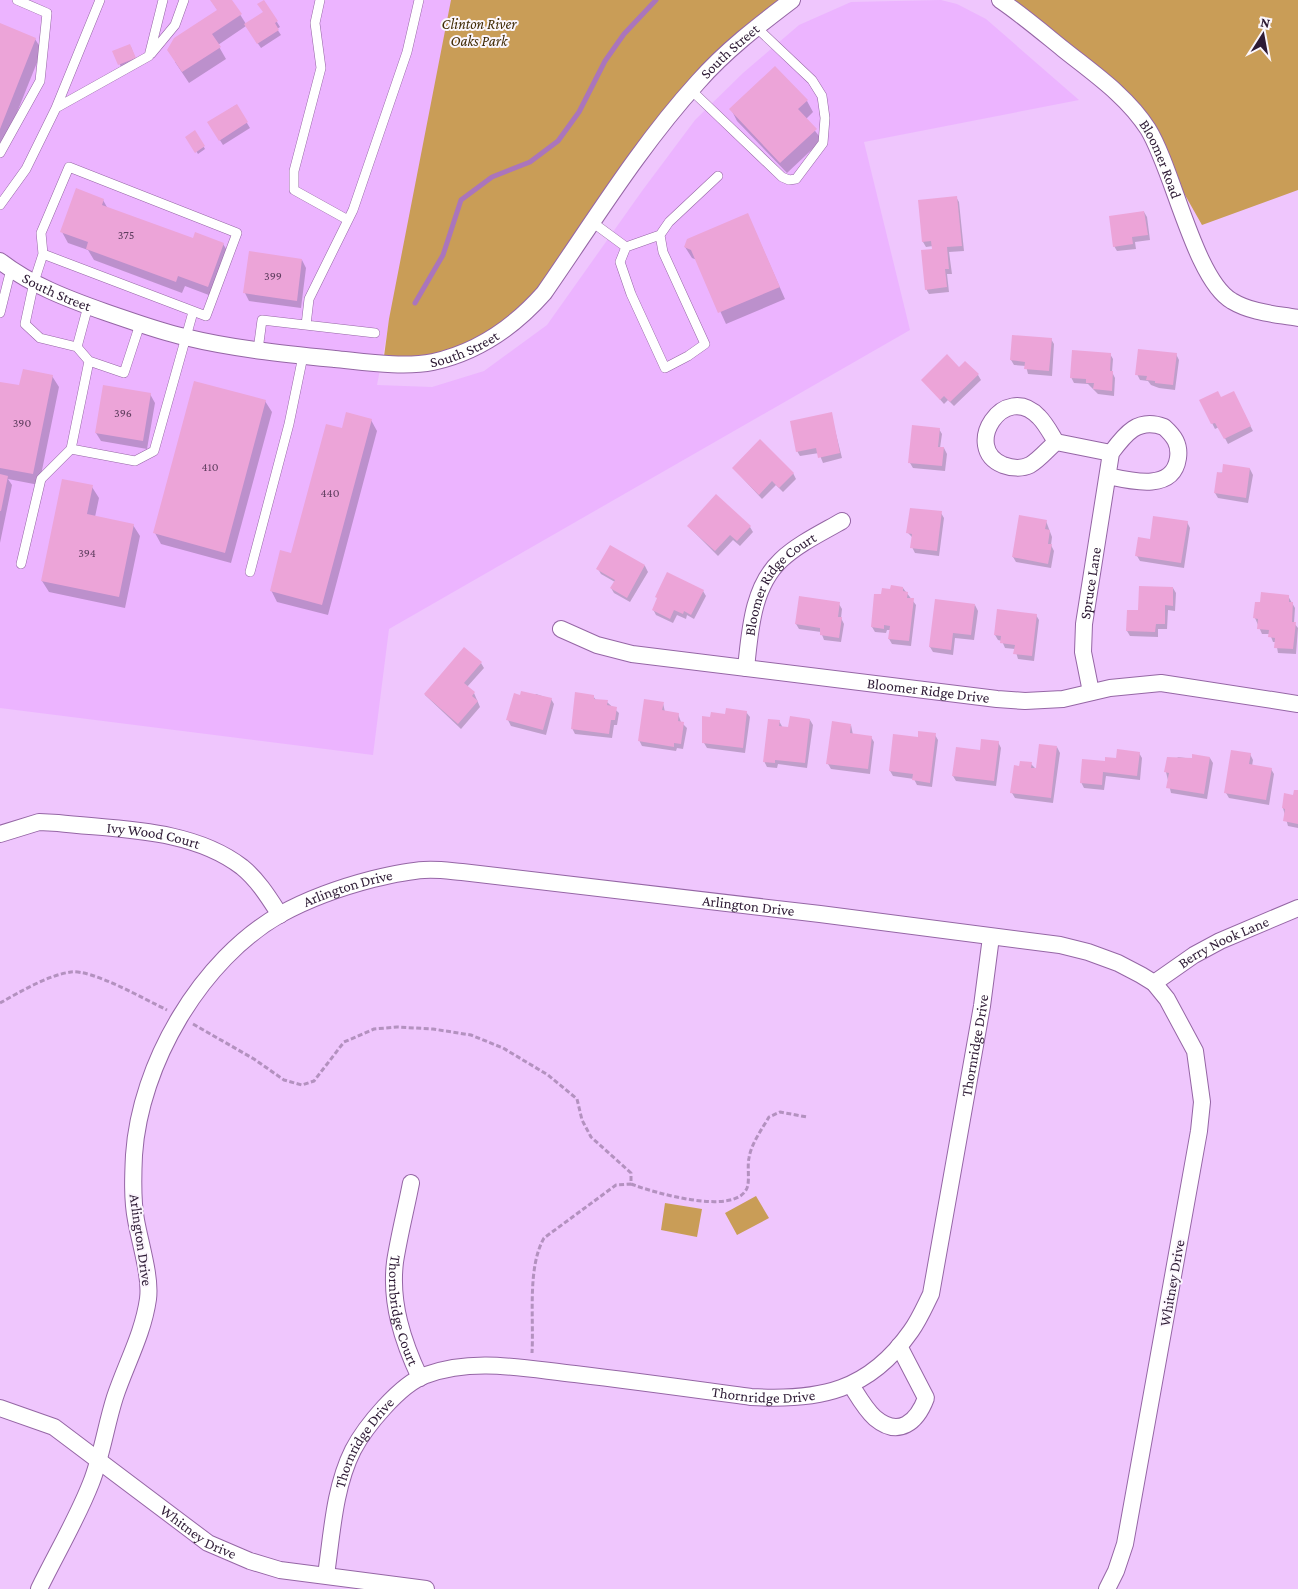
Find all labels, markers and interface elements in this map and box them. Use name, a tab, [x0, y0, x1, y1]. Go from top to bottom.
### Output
north arrow	[1238, 10, 1288, 60]
text: N	[1259, 13, 1272, 31]
park label: Clinton River Oaks Park	[442, 16, 517, 49]
street label: South Street	[697, 20, 763, 82]
street label: Bloomer Road	[1136, 117, 1184, 201]
house number: 375	[118, 228, 134, 242]
house number: 399	[264, 269, 282, 283]
street label: South Street	[19, 270, 94, 315]
street label: South Street	[428, 327, 503, 370]
house number: 396	[114, 406, 132, 420]
house number: 390	[13, 416, 31, 430]
house number: 410	[202, 460, 219, 474]
house number: 440	[320, 486, 340, 500]
street label: Bloomer Ridge Court	[742, 529, 820, 637]
house number: 394	[78, 546, 96, 560]
street label: Spruce Lane	[1077, 546, 1104, 621]
street label: Bloomer Ridge Drive	[866, 675, 991, 706]
street label: Ivy Wood Court	[106, 819, 203, 852]
street label: Arlington Drive	[301, 867, 394, 910]
street label: Arlington Drive	[701, 892, 796, 919]
street label: Berry Nook Lane	[1175, 913, 1272, 971]
street label: Thornridge Drive	[958, 993, 991, 1098]
street label: Arlington Drive	[126, 1193, 155, 1288]
street label: Whitney Drive	[1157, 1238, 1189, 1328]
street label: Thornbridge Court	[386, 1254, 422, 1369]
street label: Thornridge Drive	[711, 1384, 817, 1407]
street label: Thornridge Drive	[332, 1394, 397, 1490]
street label: Whitney Drive	[157, 1502, 239, 1562]

